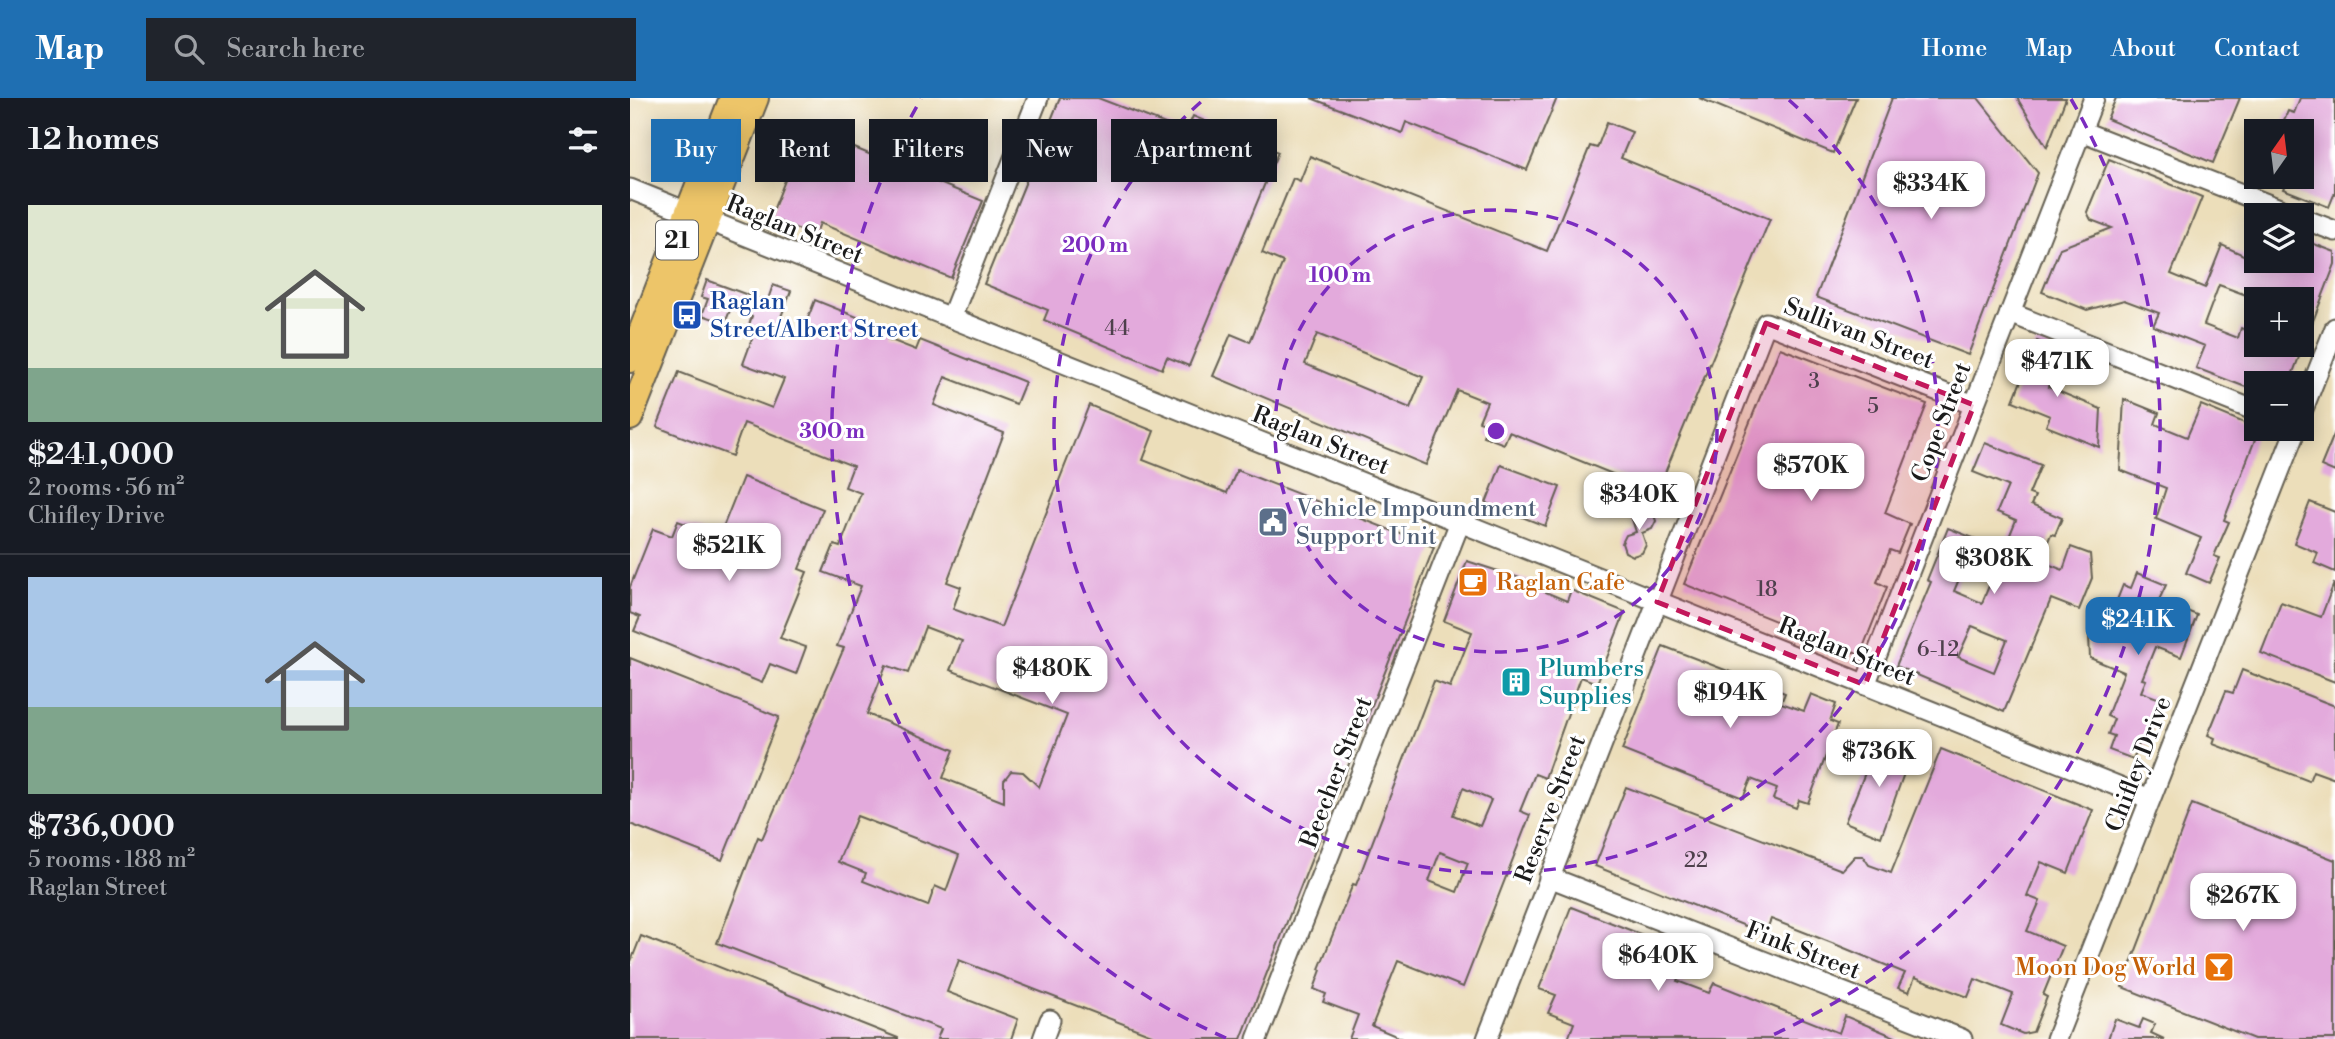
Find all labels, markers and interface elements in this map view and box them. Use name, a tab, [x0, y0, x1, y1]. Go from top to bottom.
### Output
search box	[146, 18, 636, 81]
text: Map	[35, 29, 104, 70]
icon: search	[170, 30, 208, 68]
text: Search here	[226, 33, 365, 65]
text: Home	[1922, 34, 1987, 64]
text: Map	[2025, 34, 2073, 64]
text: About	[2111, 34, 2176, 64]
text: Contact	[2214, 34, 2300, 64]
chip: Buy	[651, 119, 741, 182]
chip: Rent	[755, 119, 855, 182]
chip: Filters	[869, 119, 988, 182]
chip: New	[1002, 119, 1097, 182]
chip: Apartment	[1111, 119, 1277, 182]
north arrow	[2244, 119, 2314, 189]
map controls	[2244, 119, 2314, 441]
text: 12 homes	[28, 121, 159, 159]
icon: filters	[564, 121, 602, 159]
pin: $334K	[1882, 162, 1980, 221]
text: $334K	[1893, 170, 1969, 198]
street label: Raglan Street	[722, 189, 868, 271]
button: layers	[2244, 203, 2314, 273]
road number: 21	[656, 220, 698, 260]
text: 200 m	[1062, 233, 1128, 259]
icon: home	[252, 251, 378, 377]
text: 100 m	[1309, 263, 1371, 289]
place label: Raglan Street/Albert Street	[710, 287, 919, 345]
button: +	[2244, 287, 2314, 357]
street label: Sullivan Street	[1780, 292, 1938, 376]
bus stop icon: Raglan Street/Albert Street	[670, 298, 704, 332]
house number: 44	[1104, 316, 1130, 342]
pin: $471K	[2008, 340, 2106, 399]
text: $471K	[2021, 348, 2093, 376]
street label: Cope Street	[1905, 358, 1979, 487]
house number: 3	[1808, 369, 1820, 395]
button: −	[2244, 371, 2314, 441]
house number: 5	[1867, 394, 1879, 420]
street label: Raglan Street	[1248, 400, 1394, 482]
text: 300 m	[799, 419, 865, 445]
centre of rings	[1484, 419, 1508, 443]
text: $241,000	[28, 436, 174, 474]
pin: $570K	[1762, 444, 1860, 503]
text: $570K	[1773, 452, 1849, 480]
pin: $340K	[1590, 472, 1688, 532]
text: 2 rooms · 56 m²	[28, 474, 184, 502]
text: $340K	[1600, 481, 1678, 509]
place label: Vehicle Impoundment Support Unit	[1295, 494, 1537, 552]
text: Chifley Drive	[28, 502, 165, 530]
public building icon: Vehicle Impoundment Support Unit	[1256, 505, 1290, 539]
pin: $521K	[680, 524, 778, 583]
text: $521K	[693, 532, 765, 560]
pin: $308K	[1945, 536, 2043, 596]
text: $308K	[1955, 545, 2033, 573]
cafe icon: Raglan Cafe	[1456, 565, 1490, 599]
place label: Raglan Cafe	[1496, 568, 1625, 598]
house number: 18	[1756, 577, 1778, 603]
pin: $241K	[2089, 598, 2187, 657]
text: $241K	[2101, 606, 2175, 634]
street label: Raglan Street	[1774, 611, 1920, 693]
icon: home	[252, 623, 378, 749]
house number: 6-12	[1917, 637, 1959, 663]
pin: $480K	[1003, 646, 1101, 706]
place label: Plumbers Supplies	[1539, 654, 1644, 712]
text: $480K	[1012, 655, 1092, 683]
building icon: Plumbers Supplies	[1499, 665, 1533, 699]
pin: $194K	[1681, 670, 1779, 730]
text: $194K	[1694, 679, 1766, 707]
street label: Beecher Street	[1294, 692, 1380, 853]
street label: Chifley Drive	[2099, 692, 2179, 836]
pin: $736K	[1830, 730, 1928, 789]
street label: Reserve Street	[1509, 731, 1593, 888]
text: $736K	[1842, 738, 1916, 766]
text: $736,000	[28, 808, 175, 846]
text: 5 rooms · 188 m²	[28, 846, 195, 874]
house number: 22	[1684, 848, 1708, 874]
text: Raglan Street	[28, 874, 167, 902]
pin: $267K	[2194, 874, 2292, 933]
text: $267K	[2206, 882, 2280, 910]
street label: Fink Street	[1741, 915, 1865, 987]
pin: $640K	[1609, 934, 1707, 993]
text: $640K	[1618, 942, 1698, 970]
bar icon: Moon Dog World	[2202, 950, 2236, 984]
place label: Moon Dog World	[2015, 953, 2196, 983]

